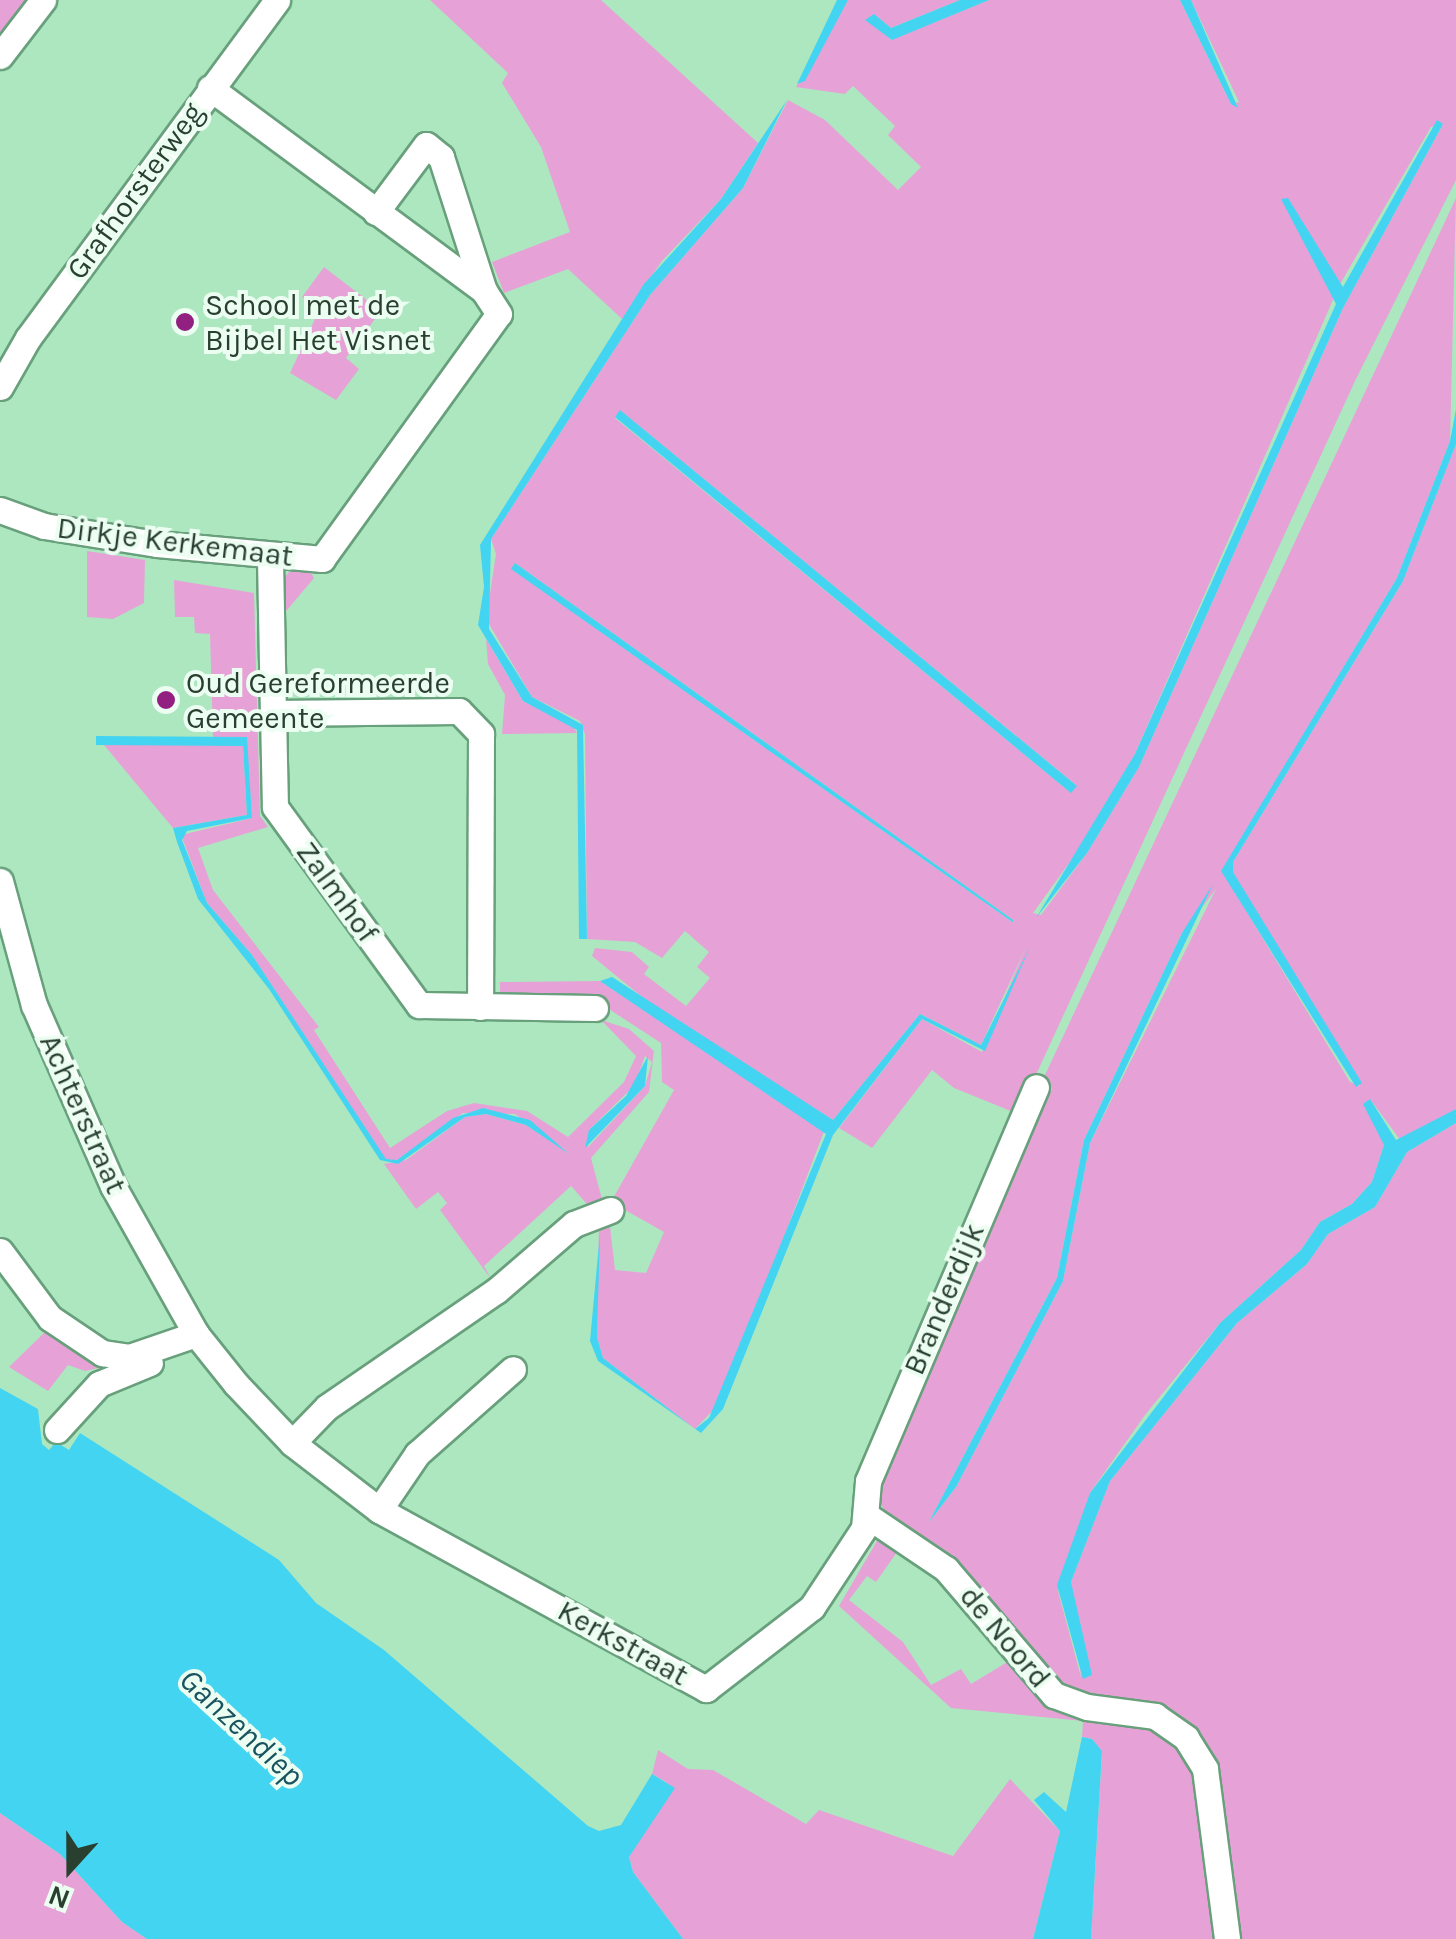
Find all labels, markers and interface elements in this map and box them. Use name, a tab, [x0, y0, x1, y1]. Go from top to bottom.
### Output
street label: Grafhorsterweg	[59, 96, 211, 286]
place label: School met de Bijbel Het Visnet	[205, 287, 431, 358]
marker: School met de Bijbel Het Visnet	[174, 311, 196, 333]
street label: Dirkje Kerkemaat	[55, 510, 295, 574]
place label: Oud Gereformeerde Gemeente	[186, 665, 450, 736]
marker: Oud Gereformeerde Gemeente	[155, 689, 177, 711]
street label: Zalmhof	[288, 835, 386, 949]
street label: Achterstraat	[32, 1029, 134, 1199]
street label: Branderdijk	[896, 1218, 992, 1380]
street label: de Noord	[952, 1579, 1058, 1695]
street label: Kerkstraat	[551, 1592, 695, 1694]
water label: Ganzendiep	[171, 1661, 311, 1795]
north arrow	[20, 1819, 120, 1919]
text: N	[44, 1878, 74, 1916]

